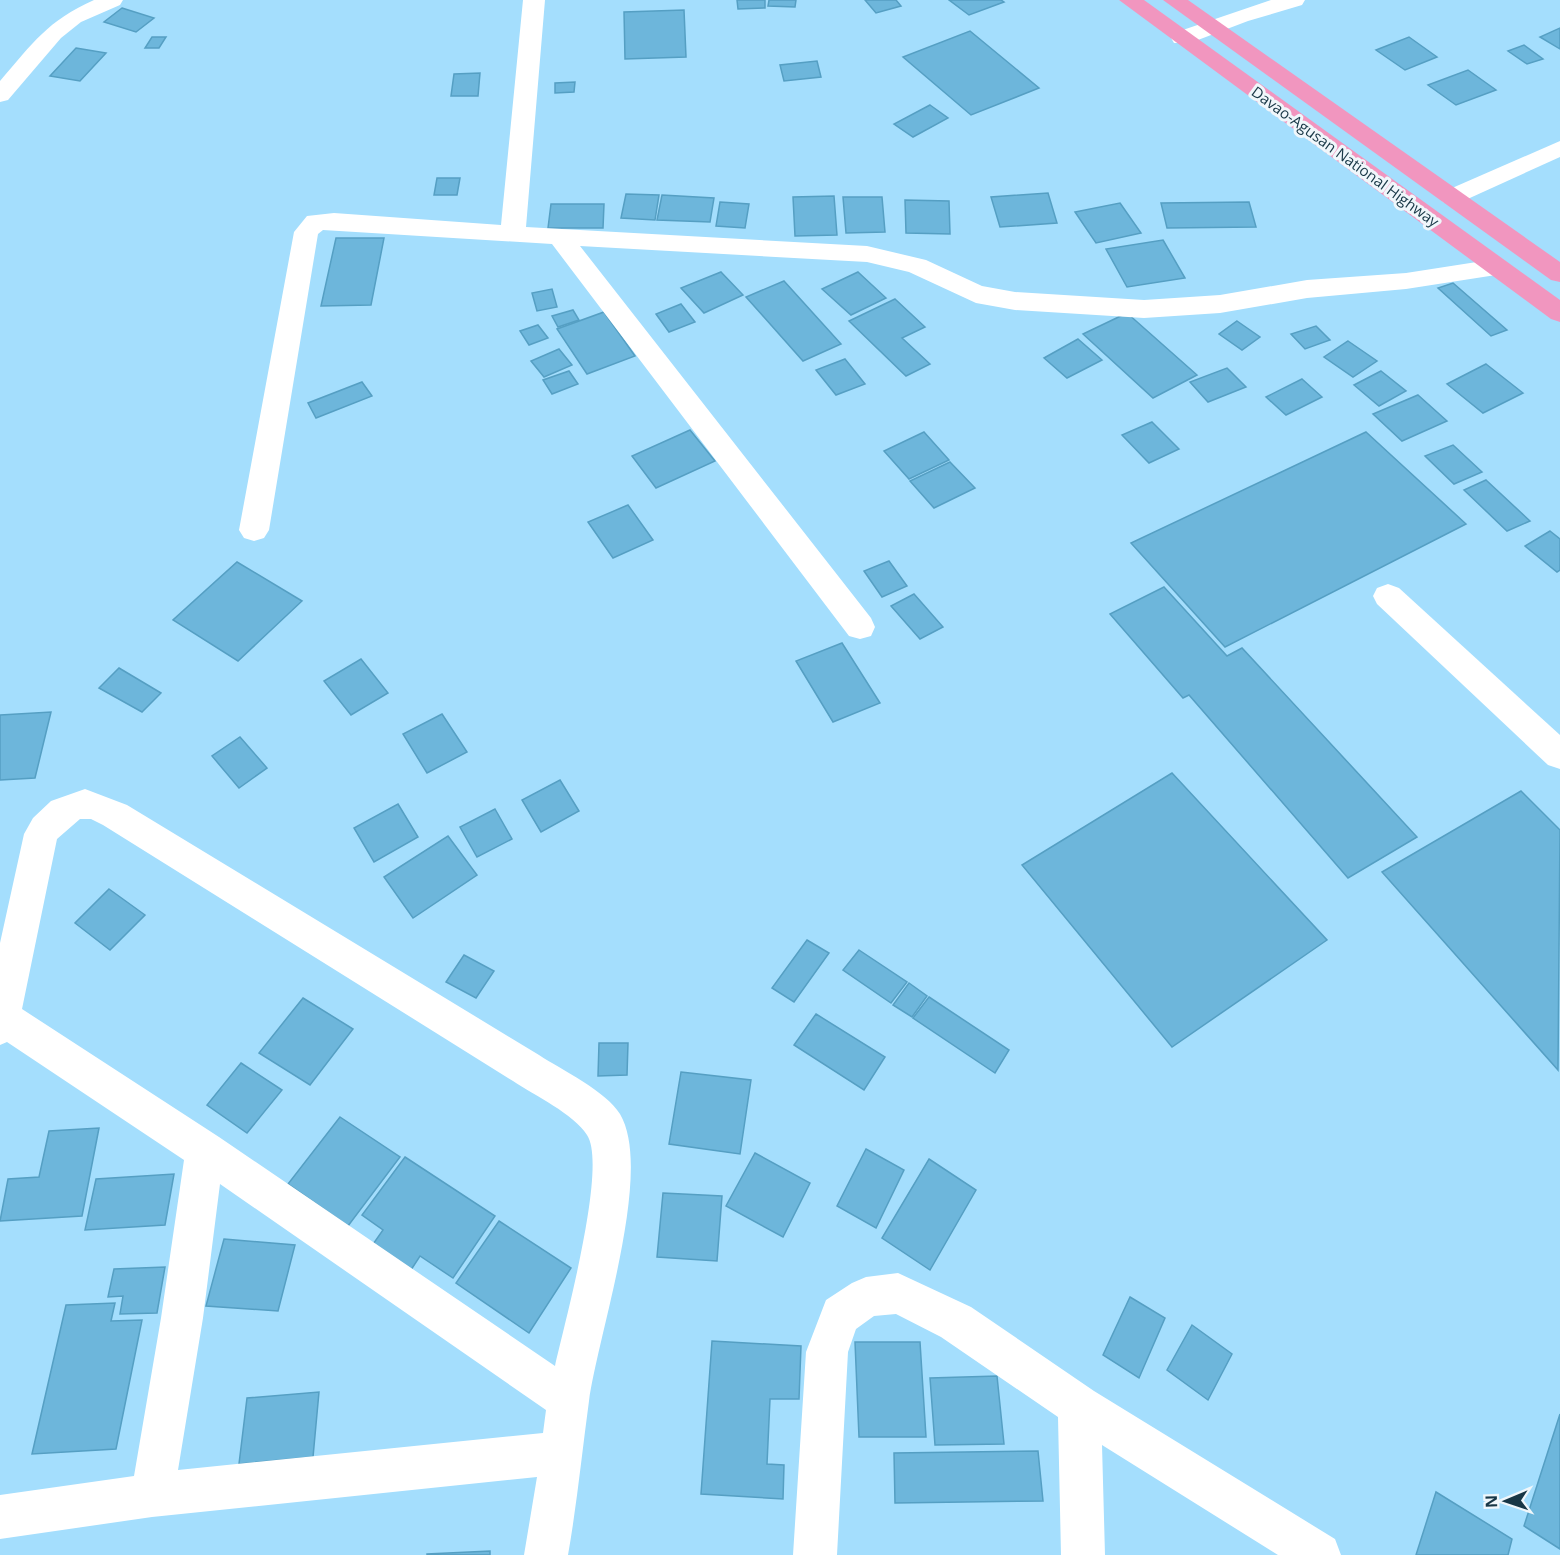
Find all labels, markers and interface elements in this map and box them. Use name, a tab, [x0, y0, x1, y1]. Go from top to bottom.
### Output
street label: Davao-Agusan National Highway	[1248, 81, 1444, 231]
north arrow	[1476, 1471, 1536, 1531]
text: N	[1480, 1495, 1502, 1508]

